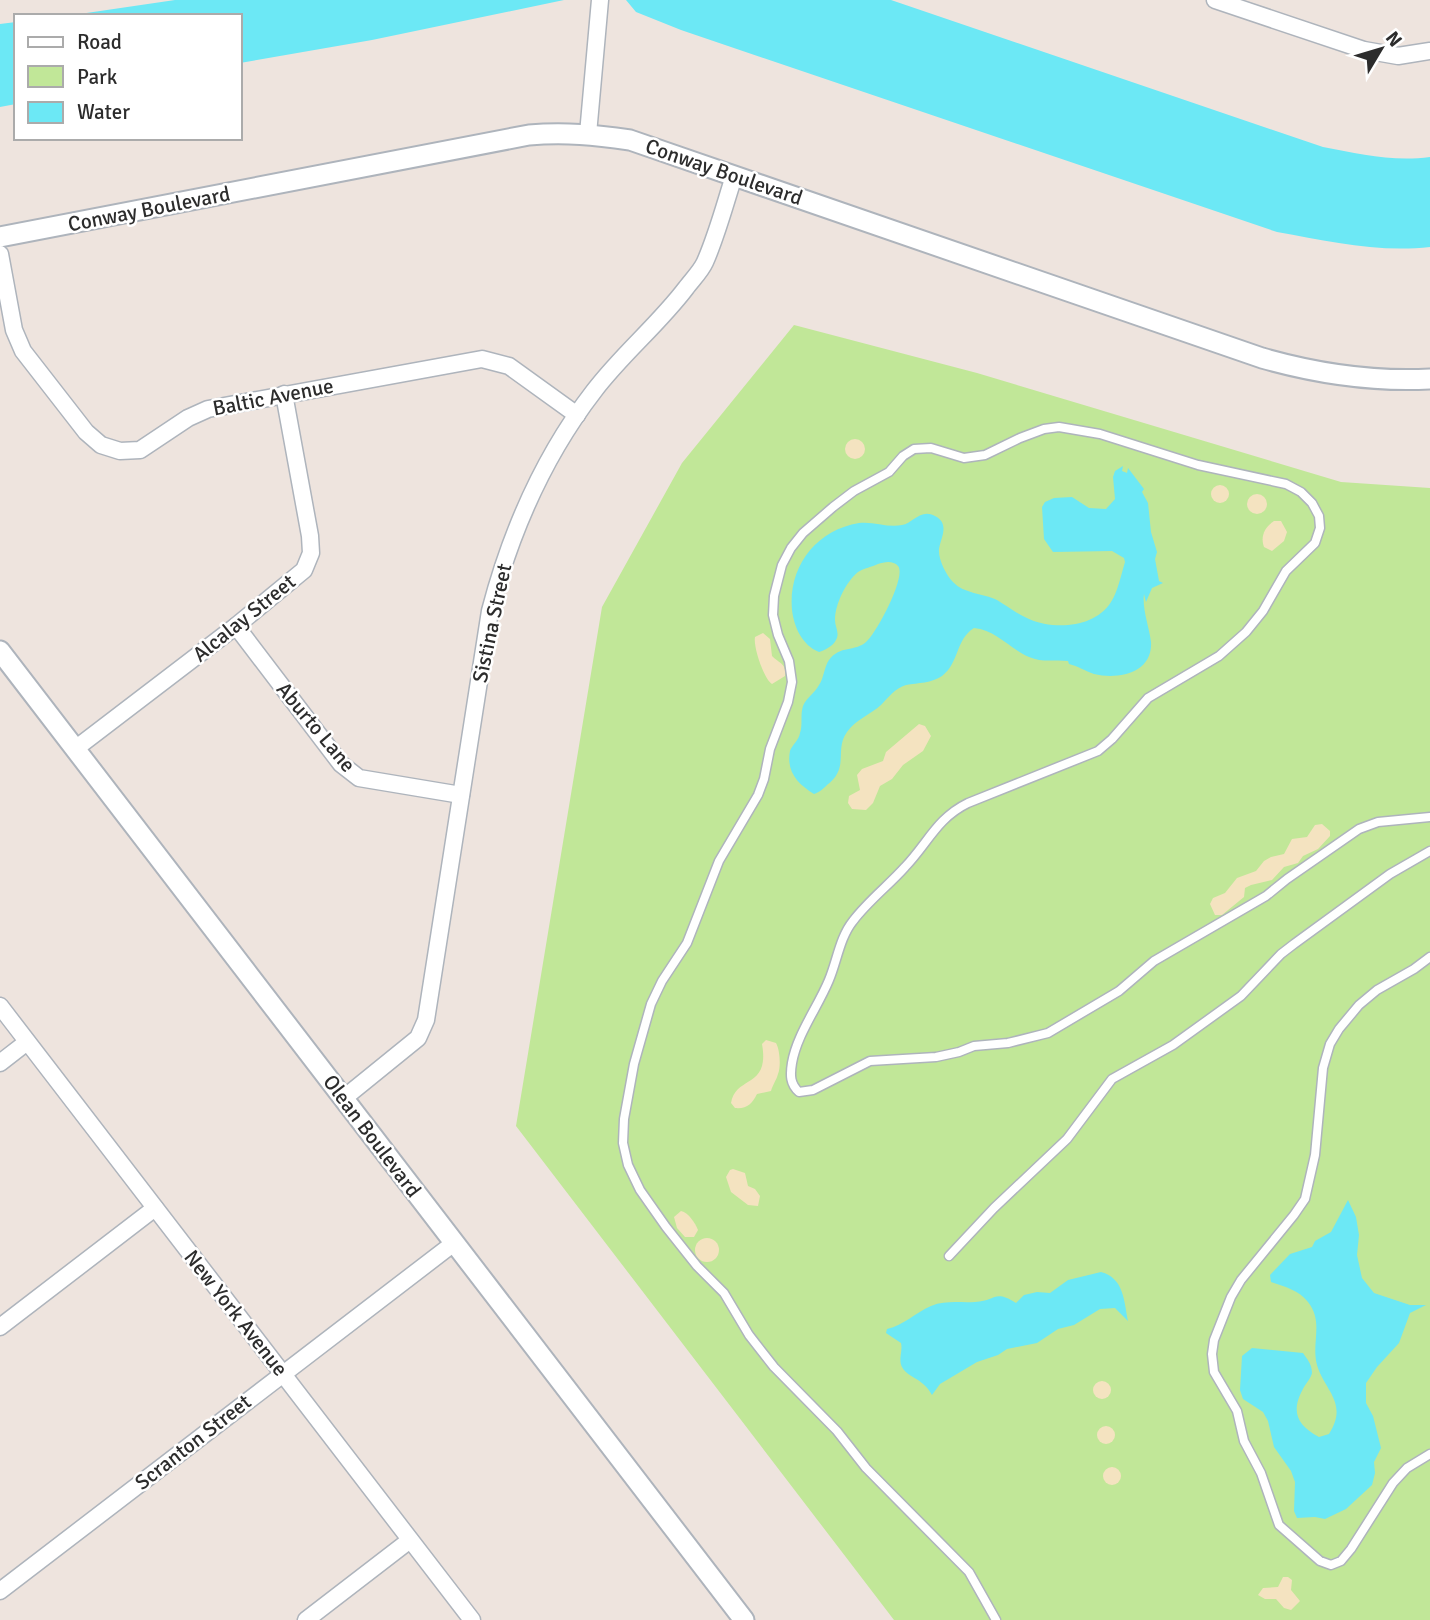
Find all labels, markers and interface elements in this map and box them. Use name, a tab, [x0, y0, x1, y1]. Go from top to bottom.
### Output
legend	[14, 14, 242, 140]
north arrow	[1346, 14, 1416, 84]
text: N	[1380, 27, 1407, 52]
text: Road	[77, 29, 122, 55]
text: Park	[77, 64, 118, 90]
text: Water	[77, 99, 130, 125]
street label: Conway Boulevard	[642, 133, 806, 211]
street label: Conway Boulevard	[66, 181, 232, 237]
street label: Baltic Avenue	[210, 373, 336, 421]
street label: Sistina Street	[467, 561, 517, 685]
street label: Alcalay Street	[187, 569, 301, 667]
street label: Aburto Lane	[271, 677, 361, 777]
street label: Olean Boulevard	[317, 1069, 427, 1203]
street label: New York Avenue	[179, 1245, 293, 1381]
street label: Scranton Street	[130, 1389, 256, 1495]

